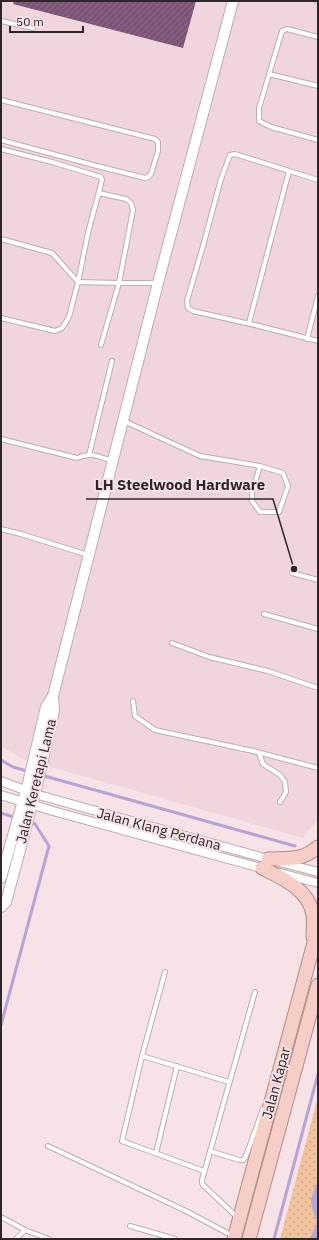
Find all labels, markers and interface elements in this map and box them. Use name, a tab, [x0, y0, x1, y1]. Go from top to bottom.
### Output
scale bar	[10, 8, 83, 34]
text: 50 m	[16, 14, 44, 29]
callout: LH Steelwood Hardware	[86, 472, 273, 499]
text: LH Steelwood Hardware	[95, 475, 265, 494]
street label: Jalan Keretapi Lama	[12, 716, 60, 845]
street label: Jalan Klang Perdana	[95, 804, 224, 854]
street label: Jalan Kapar	[258, 1045, 294, 1121]

